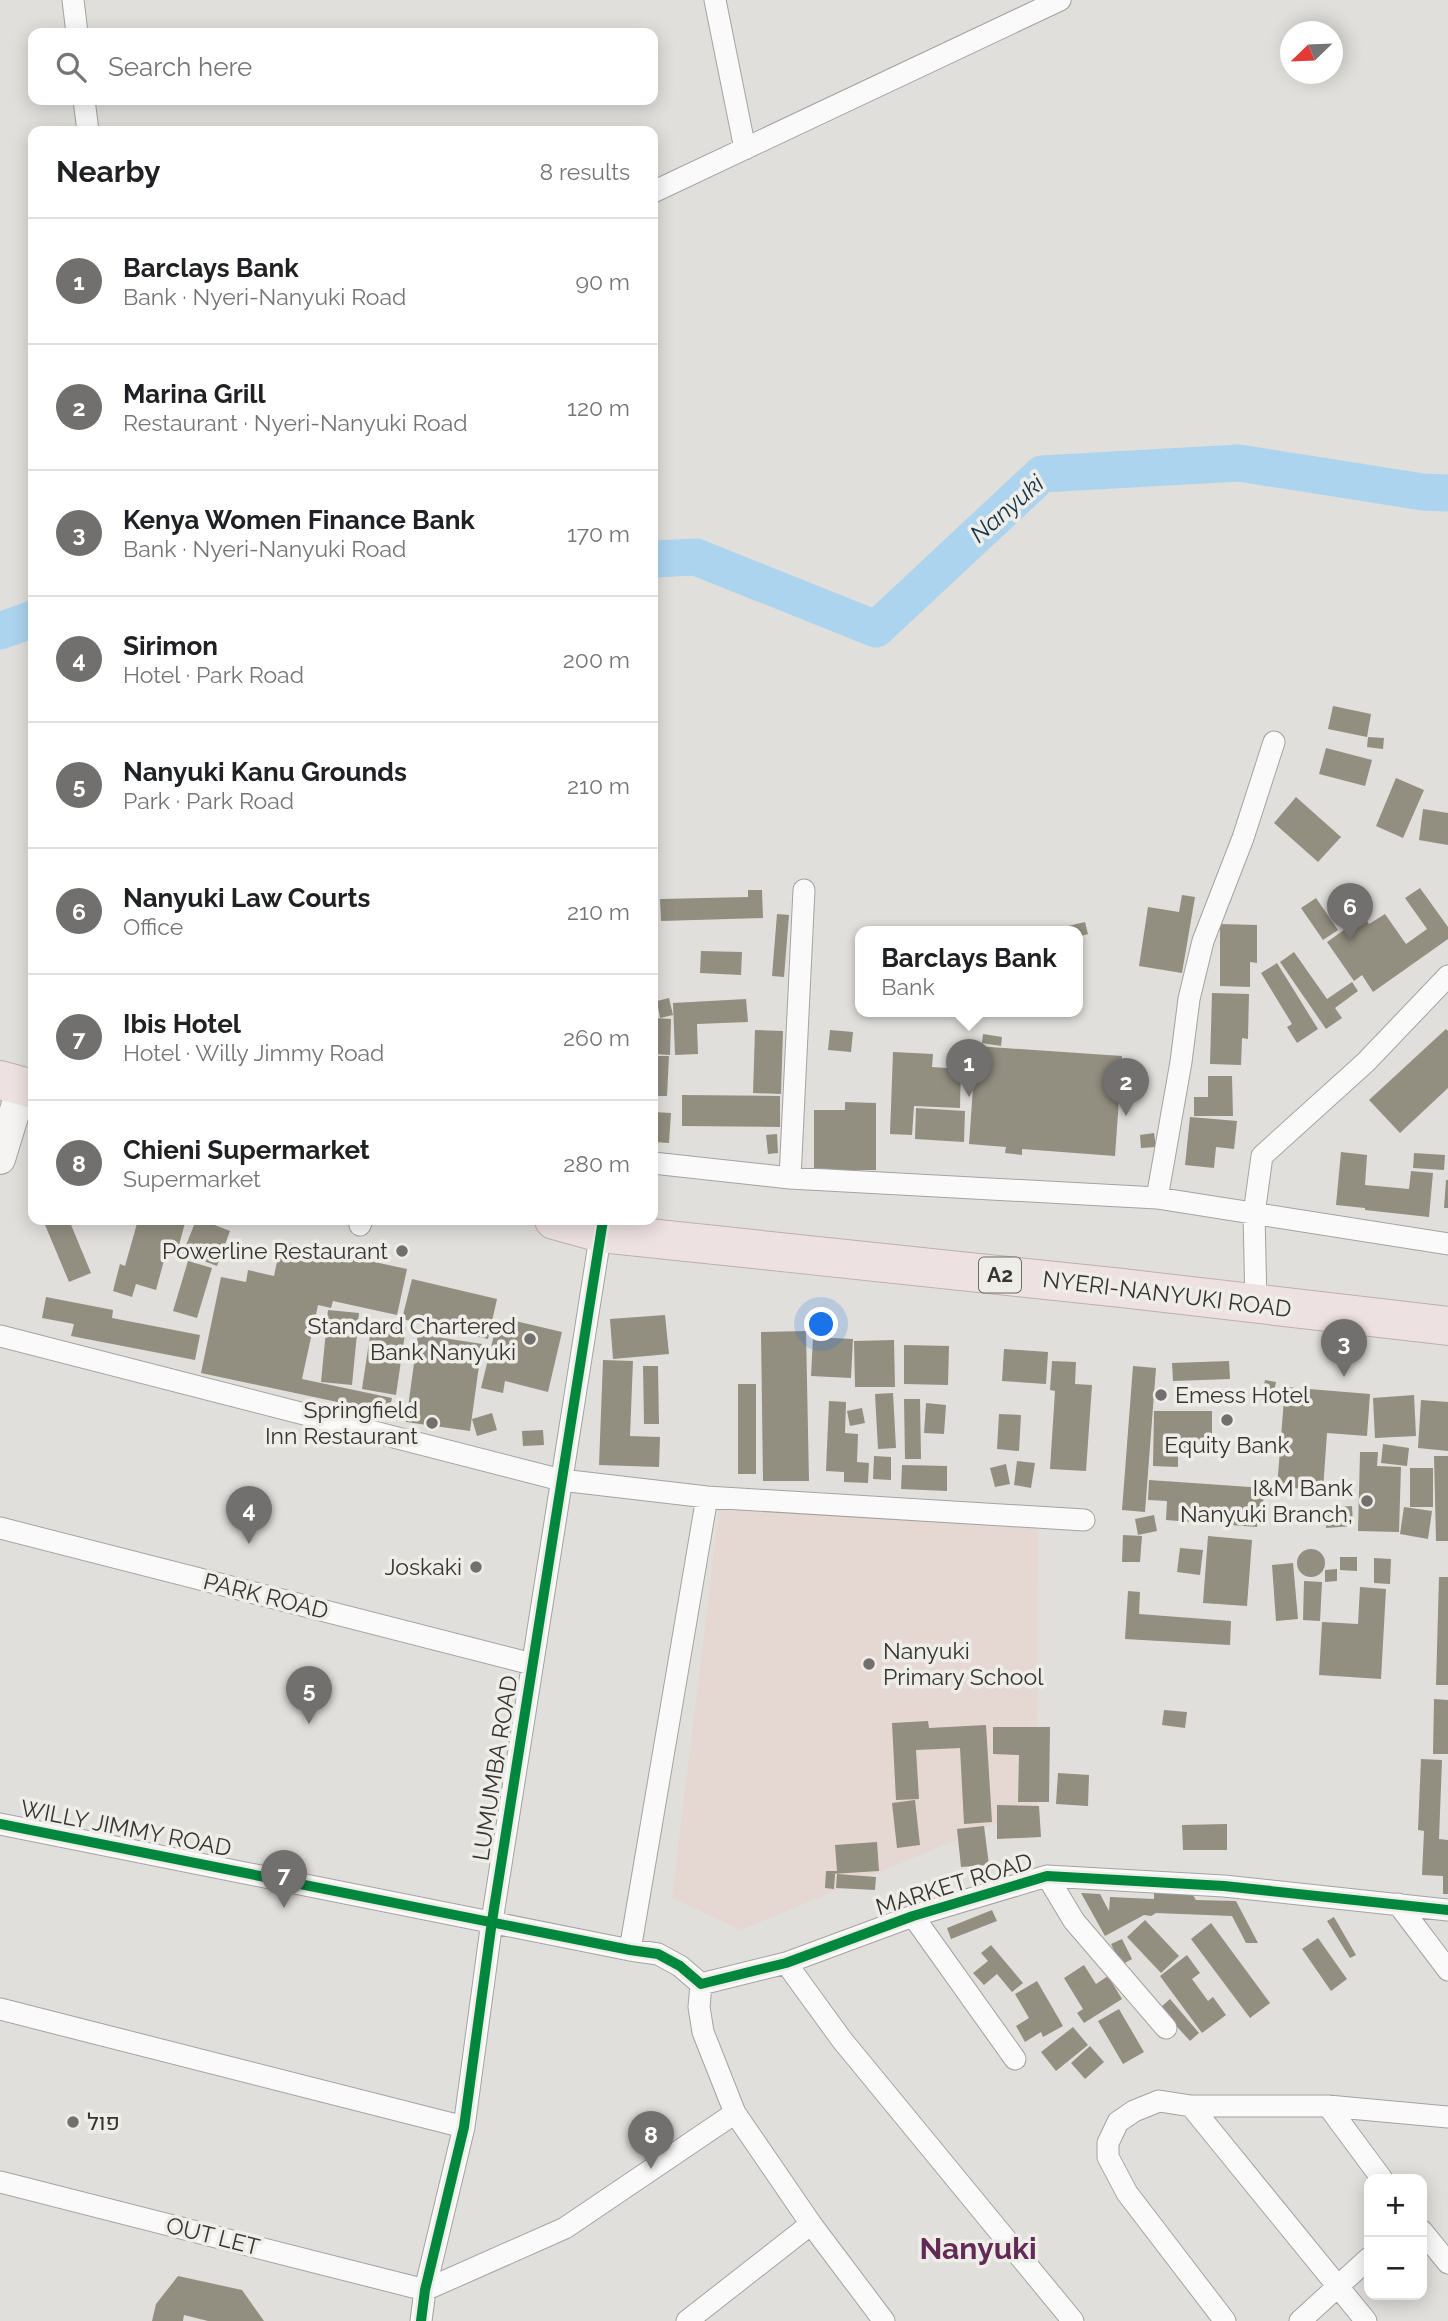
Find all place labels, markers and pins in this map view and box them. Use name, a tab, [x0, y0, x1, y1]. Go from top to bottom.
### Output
pin: 6	[1327, 883, 1373, 941]
pin: 1	[946, 1039, 992, 1097]
pin: 2	[1103, 1058, 1149, 1116]
place label: Powerline Restaurant	[162, 1237, 388, 1264]
marker: Powerline Restaurant	[394, 1243, 410, 1259]
place label: Standard Chartered Bank Nanyuki	[308, 1312, 516, 1365]
pin: 3	[1321, 1319, 1367, 1377]
marker: Standard Chartered Bank Nanyuki	[522, 1331, 538, 1347]
place label: Emess Hotel	[1175, 1381, 1310, 1408]
marker: Emess Hotel	[1153, 1387, 1169, 1403]
place label: Springfield Inn Restaurant	[265, 1396, 418, 1449]
marker: Equity Bank	[1219, 1412, 1235, 1428]
marker: Springfield Inn Restaurant	[424, 1415, 440, 1431]
place label: Equity Bank	[1164, 1431, 1290, 1458]
place label: I&M Bank Nanyuki Branch,	[1180, 1474, 1353, 1527]
pin: 4	[226, 1486, 272, 1544]
marker: I&M Bank Nanyuki Branch,	[1359, 1493, 1375, 1509]
place label: Joskaki	[384, 1553, 462, 1580]
marker: Joskaki	[468, 1559, 484, 1575]
place label: Nanyuki Primary School	[883, 1637, 1044, 1690]
marker: Nanyuki Primary School	[861, 1656, 877, 1672]
pin: 5	[286, 1666, 332, 1724]
pin: 7	[261, 1850, 307, 1908]
place label: פול	[87, 2108, 120, 2135]
pin: 8	[628, 2111, 674, 2169]
marker: פול	[65, 2114, 81, 2130]

